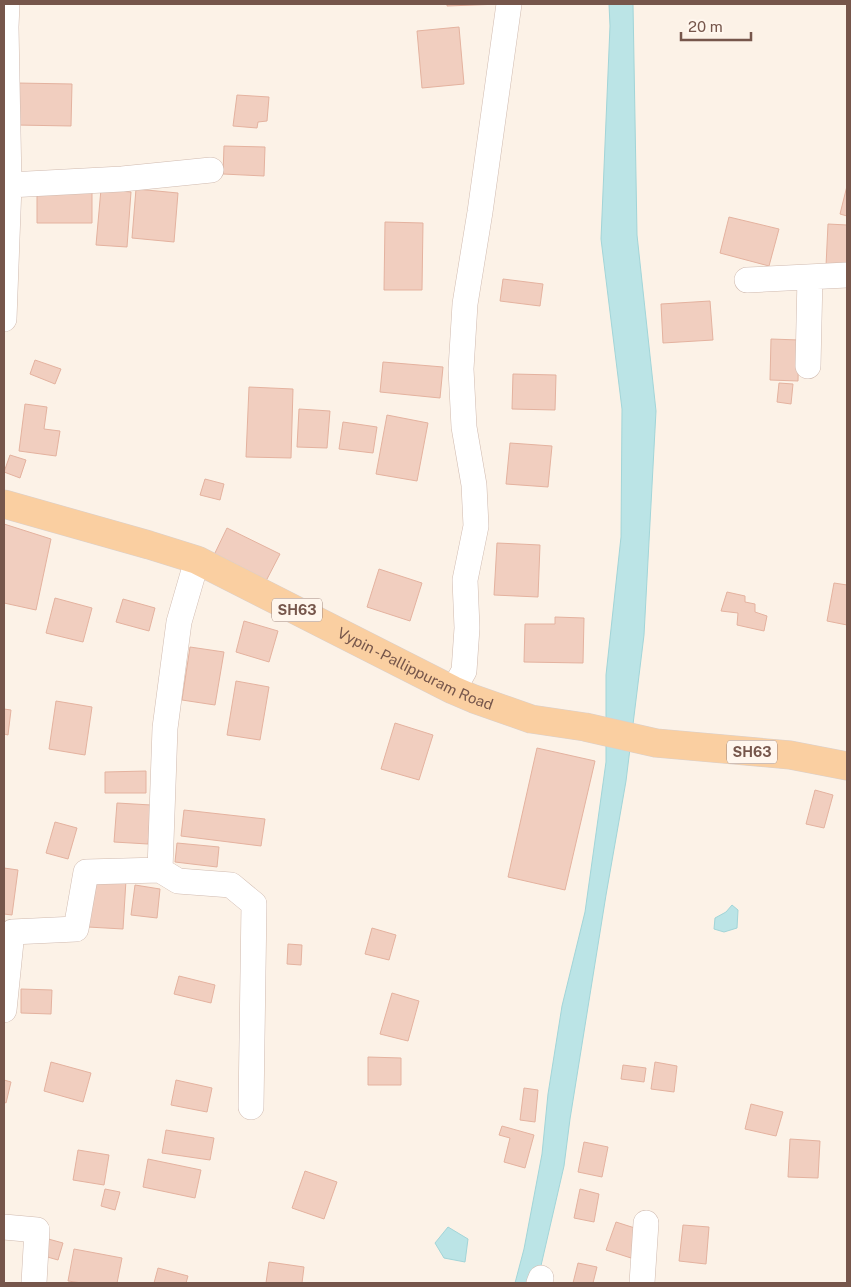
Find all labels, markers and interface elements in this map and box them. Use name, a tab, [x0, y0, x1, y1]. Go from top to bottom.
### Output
scale bar	[681, 10, 751, 42]
text: 20 m	[688, 18, 723, 35]
road number: SH63	[272, 598, 322, 622]
street label: Vypin - Pallippuram Road	[335, 624, 496, 713]
road number: SH63	[727, 740, 777, 764]

